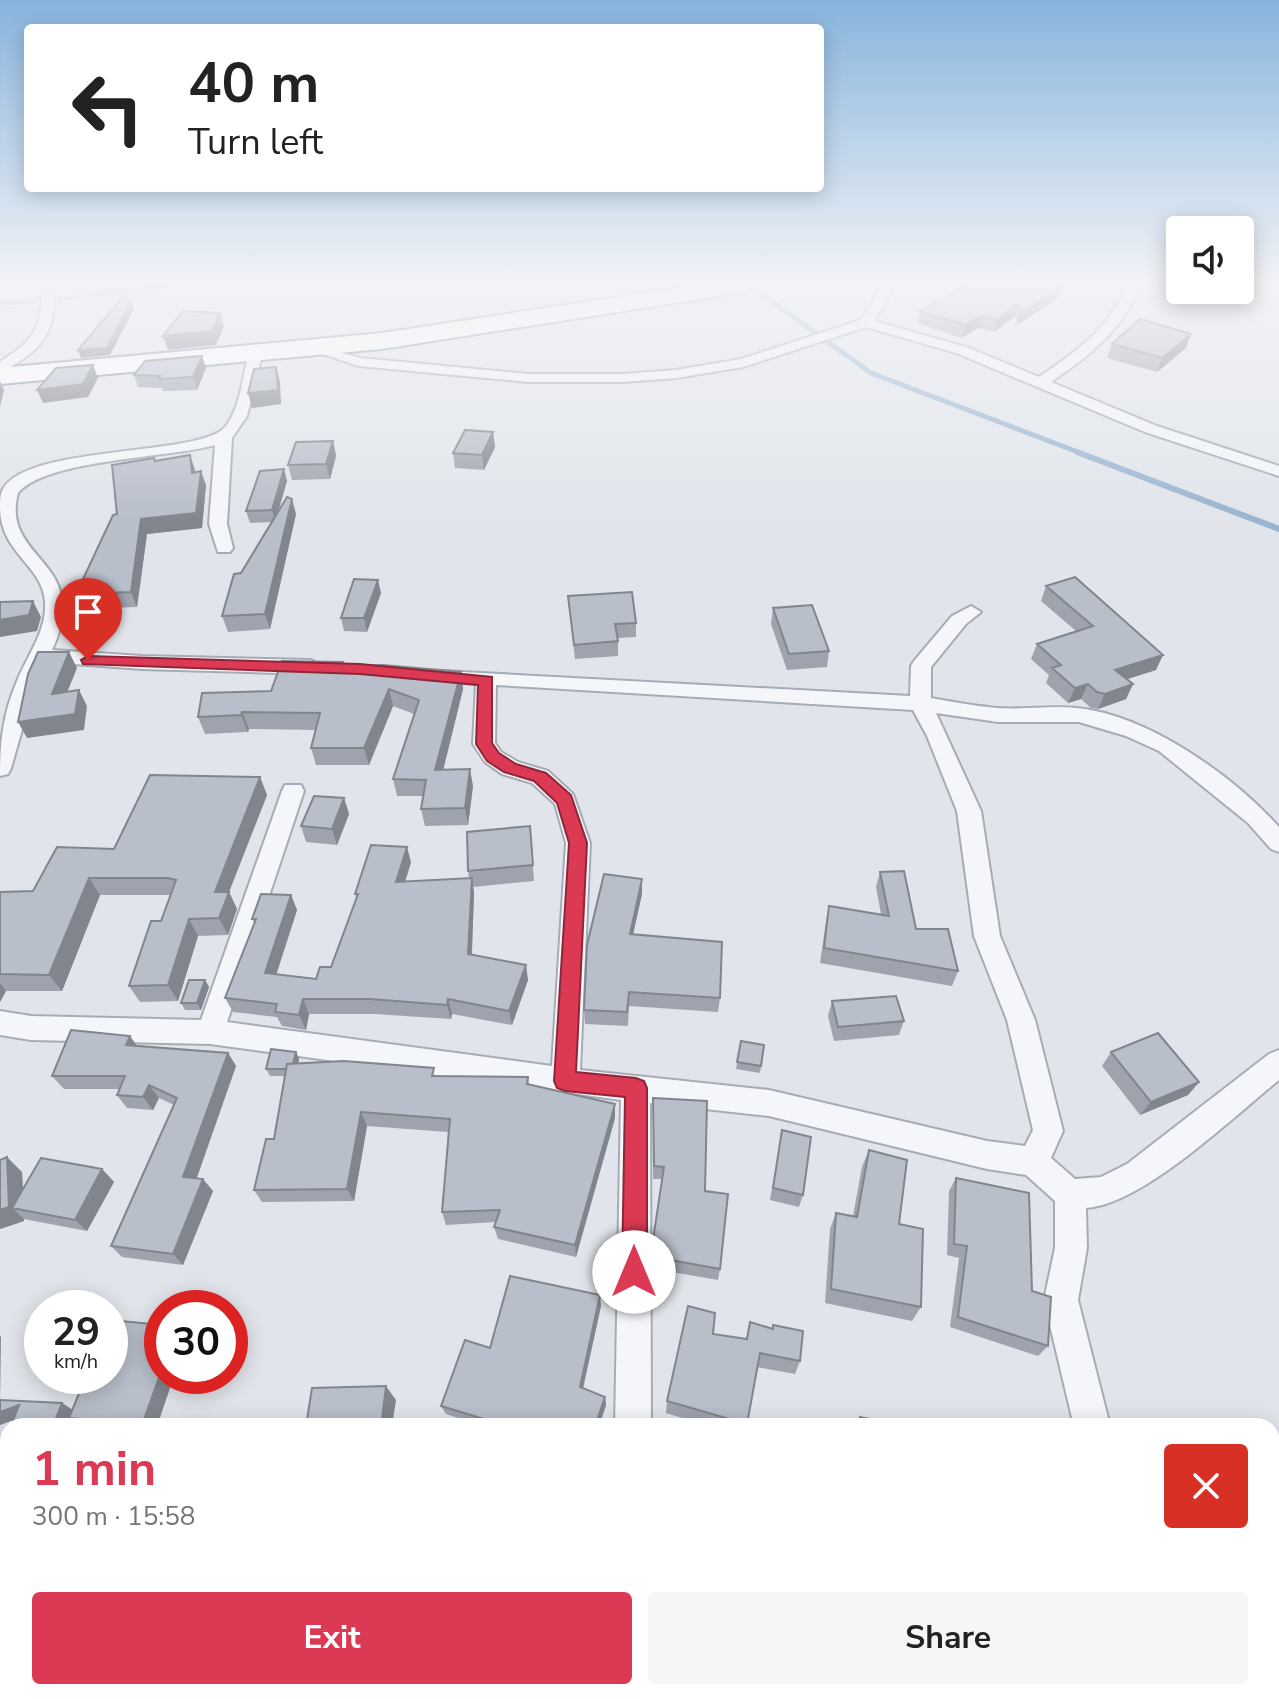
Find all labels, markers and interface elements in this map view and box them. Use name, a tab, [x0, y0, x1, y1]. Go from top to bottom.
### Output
text: 40 m	[188, 45, 319, 122]
icon: left	[56, 56, 160, 160]
text: Turn left	[188, 118, 323, 167]
map controls	[1166, 216, 1254, 304]
button: sound	[1166, 216, 1254, 304]
pin	[54, 578, 122, 660]
icon: arrive	[66, 590, 110, 634]
position arrow	[592, 1230, 676, 1314]
speed limit sign: 30	[144, 1290, 248, 1394]
text: 29	[52, 1305, 100, 1359]
text: km/h	[54, 1348, 98, 1375]
text: 1 min	[32, 1436, 156, 1502]
button: close	[1164, 1444, 1248, 1528]
text: 300 m · 15:58	[32, 1499, 195, 1534]
button: Exit	[32, 1592, 632, 1684]
button: Share	[648, 1592, 1248, 1684]

